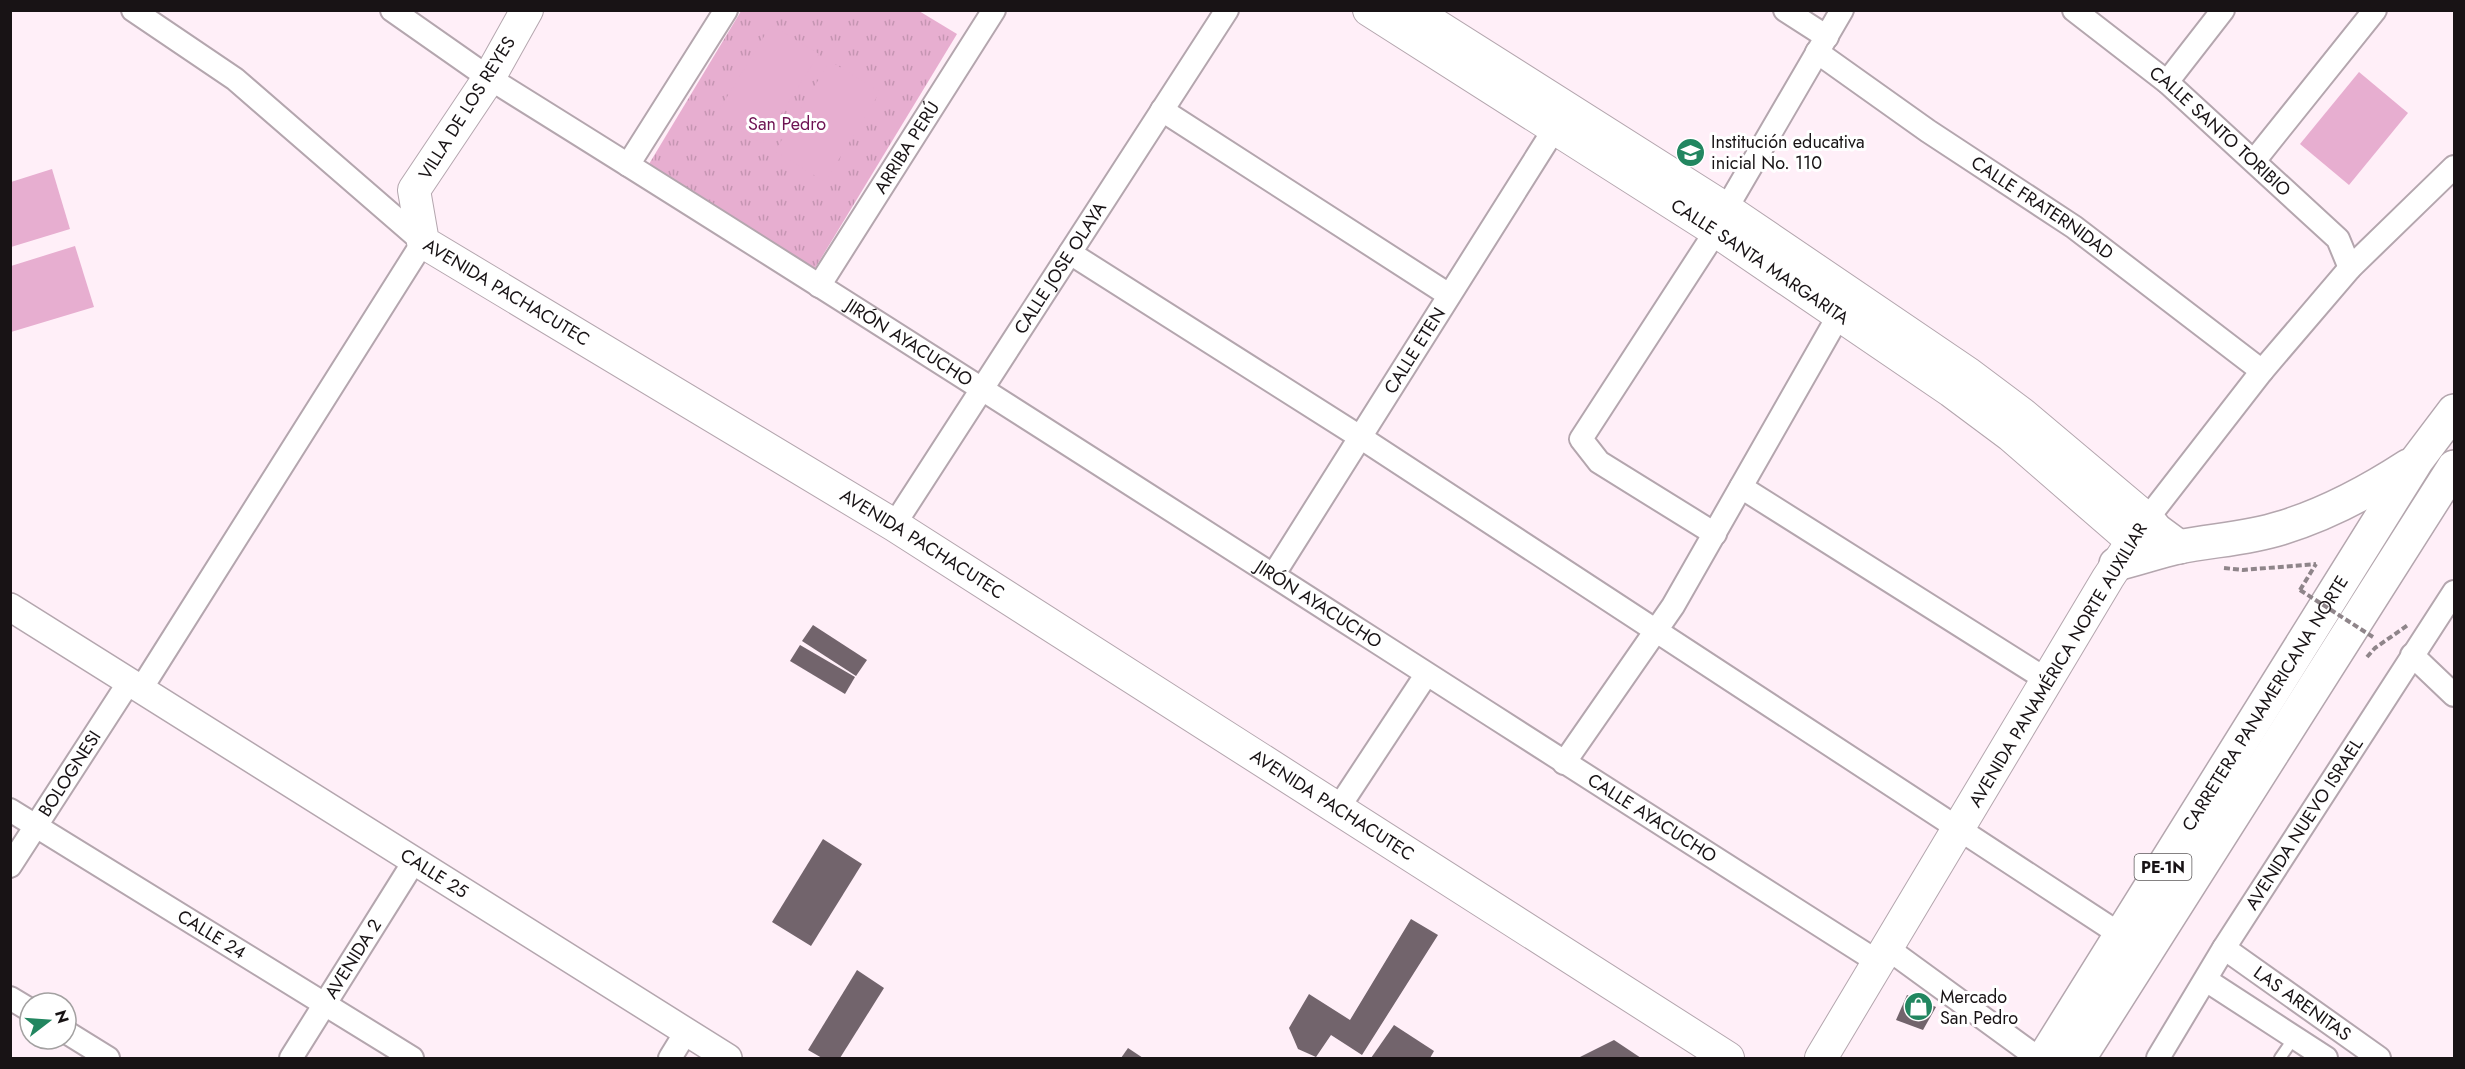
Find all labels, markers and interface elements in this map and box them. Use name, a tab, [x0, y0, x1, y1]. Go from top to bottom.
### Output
street label: VILLA DE LOS REYES	[412, 31, 522, 185]
street label: CALLE SANTO TORIBIO	[2144, 60, 2297, 203]
street label: ARRIBA PERÚ	[868, 96, 946, 199]
park label: San Pedro	[748, 111, 826, 137]
place label: Institución educativa inicial No. 110	[1711, 129, 1865, 176]
school or university icon: Institución educativa inicial No. 110	[1674, 136, 1706, 168]
street label: CALLE FRATERNIDAD	[1966, 150, 2119, 266]
street label: CALLE SANTA MARGARITA	[1666, 192, 1854, 331]
street label: CALLE JOSE OLAYA	[1008, 197, 1113, 339]
street label: AVENIDA PACHACUTEC	[418, 232, 595, 352]
street label: JIRÓN AYACUCHO	[839, 291, 978, 393]
street label: CALLE ETEN	[1378, 302, 1452, 399]
street label: AVENIDA PACHACUTEC	[835, 482, 1010, 605]
street label: AVENIDA PANAMÉRICA NORTE AUXILIAR	[1962, 518, 2154, 812]
street label: JIRÓN AYACUCHO	[1249, 553, 1387, 655]
street label: CARRETERA PANAMERICANA NORTE	[2176, 571, 2355, 836]
street label: BOLOGNESI	[32, 725, 107, 822]
street label: AVENIDA NUEVO ISRAEL	[2239, 733, 2369, 915]
street label: AVENIDA PACHACUTEC	[1245, 743, 1419, 867]
street label: CALLE AYACUCHO	[1582, 767, 1722, 869]
street label: CALLE 25	[395, 842, 473, 905]
road number: PE-1N	[2134, 854, 2192, 880]
street label: CALLE 24	[172, 903, 251, 966]
street label: AVENIDA 2	[318, 914, 388, 1004]
street label: LAS ARENITAS	[2248, 960, 2357, 1047]
place label: Mercado San Pedro	[1940, 984, 2018, 1031]
north arrow	[18, 991, 78, 1051]
shop icon: Mercado San Pedro	[1903, 991, 1935, 1023]
text: N	[49, 1007, 75, 1026]

